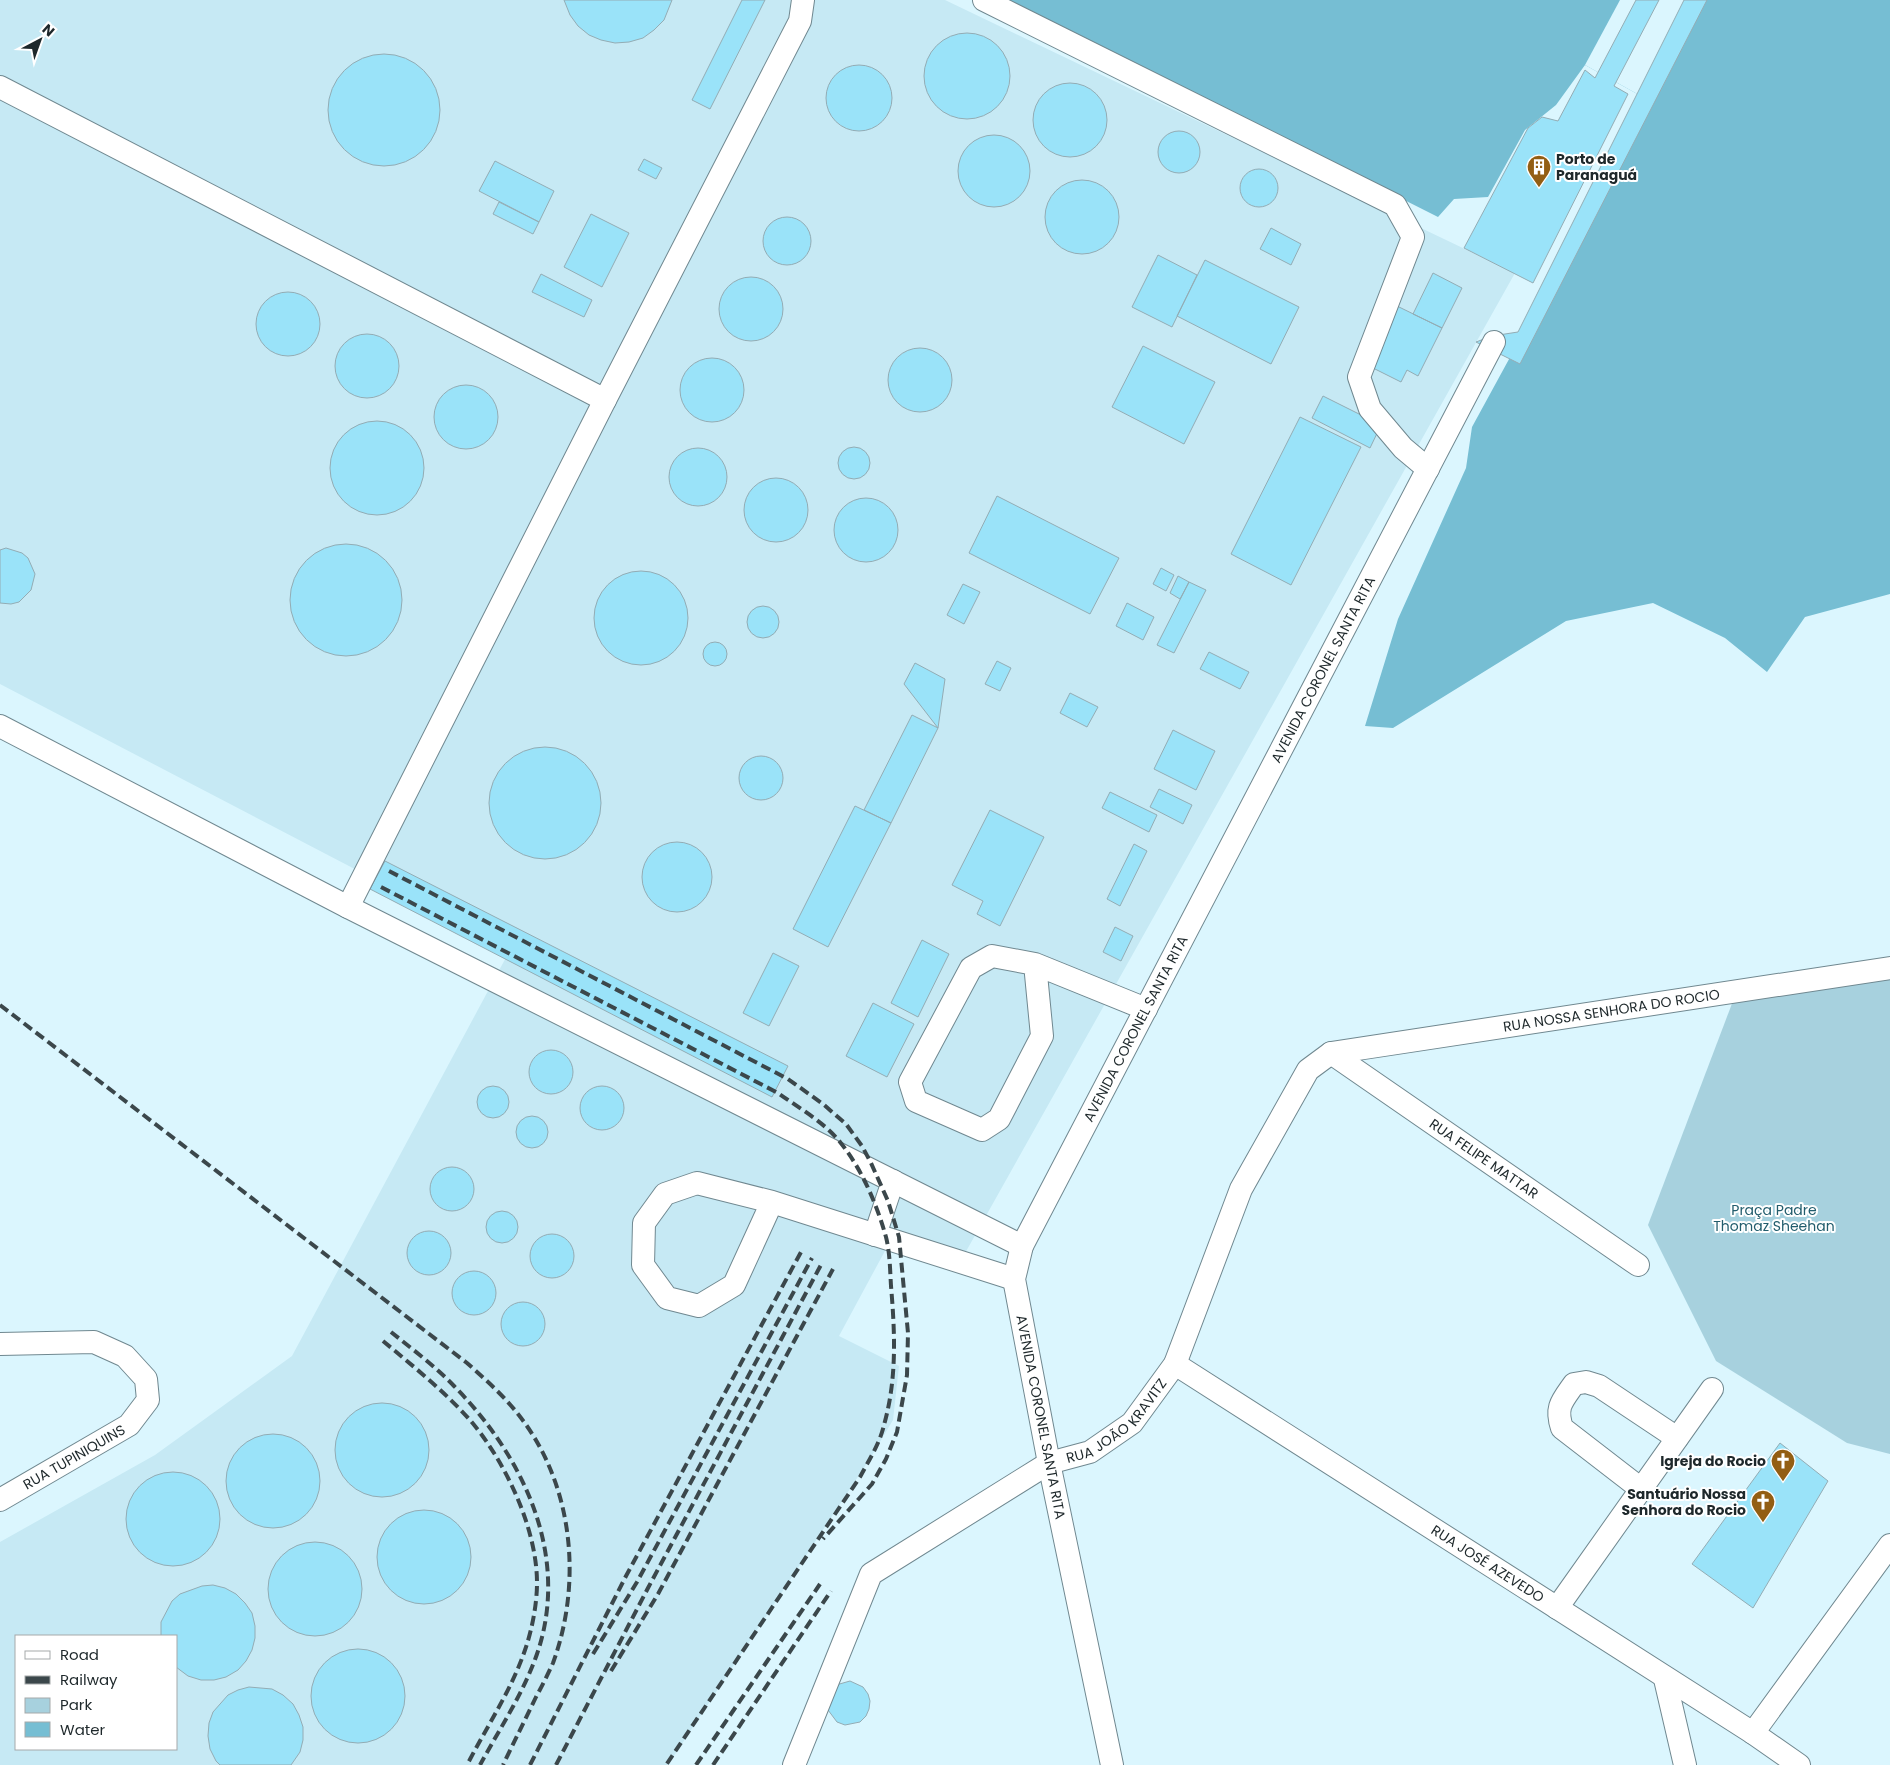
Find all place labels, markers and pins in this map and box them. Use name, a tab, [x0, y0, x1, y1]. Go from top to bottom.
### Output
place label: Porto de Paranaguá	[1556, 149, 1637, 185]
building icon: Porto de Paranaguá	[1526, 154, 1552, 188]
church icon: Igreja do Rocio	[1770, 1448, 1796, 1482]
place label: Igreja do Rocio	[1660, 1451, 1766, 1471]
place label: Santuário Nossa Senhora do Rocio	[1622, 1484, 1746, 1520]
church icon: Santuário Nossa Senhora do Rocio	[1750, 1489, 1776, 1523]

